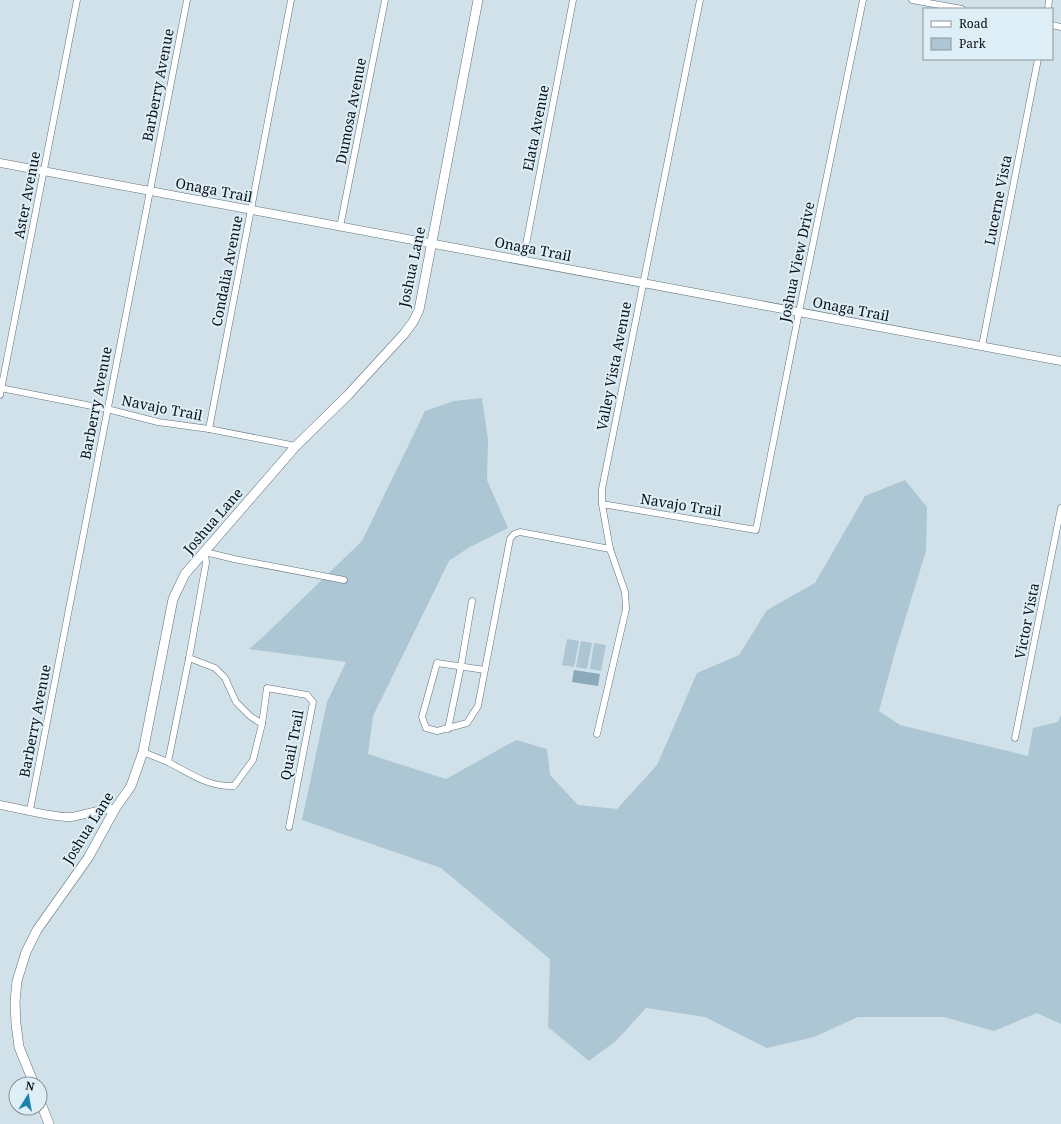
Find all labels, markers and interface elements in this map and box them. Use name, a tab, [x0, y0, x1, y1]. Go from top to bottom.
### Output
legend	[923, 8, 1053, 60]
text: Road	[959, 15, 989, 32]
street label: Barberry Avenue	[137, 27, 178, 143]
text: Park	[959, 35, 987, 52]
street label: Dumosa Avenue	[331, 56, 370, 166]
street label: Elata Avenue	[518, 83, 553, 173]
street label: Aster Avenue	[9, 149, 44, 240]
street label: Lucerne Vista	[979, 153, 1016, 247]
street label: Onaga Trail	[174, 173, 255, 206]
street label: Joshua View Drive	[774, 200, 819, 325]
street label: Condalia Avenue	[206, 214, 247, 328]
street label: Joshua Lane	[394, 225, 429, 310]
street label: Onaga Trail	[493, 232, 574, 265]
street label: Onaga Trail	[811, 292, 892, 325]
street label: Valley Vista Avenue	[592, 300, 635, 432]
street label: Barberry Avenue	[75, 345, 116, 461]
street label: Navajo Trail	[120, 390, 205, 425]
street label: Joshua Lane	[178, 484, 247, 559]
street label: Navajo Trail	[639, 489, 724, 520]
street label: Victor Vista	[1010, 581, 1043, 661]
street label: Barberry Avenue	[14, 663, 55, 779]
street label: Quail Trail	[275, 707, 308, 782]
street label: Joshua Lane	[57, 788, 117, 868]
north arrow	[8, 1076, 48, 1116]
text: N	[24, 1078, 36, 1094]

